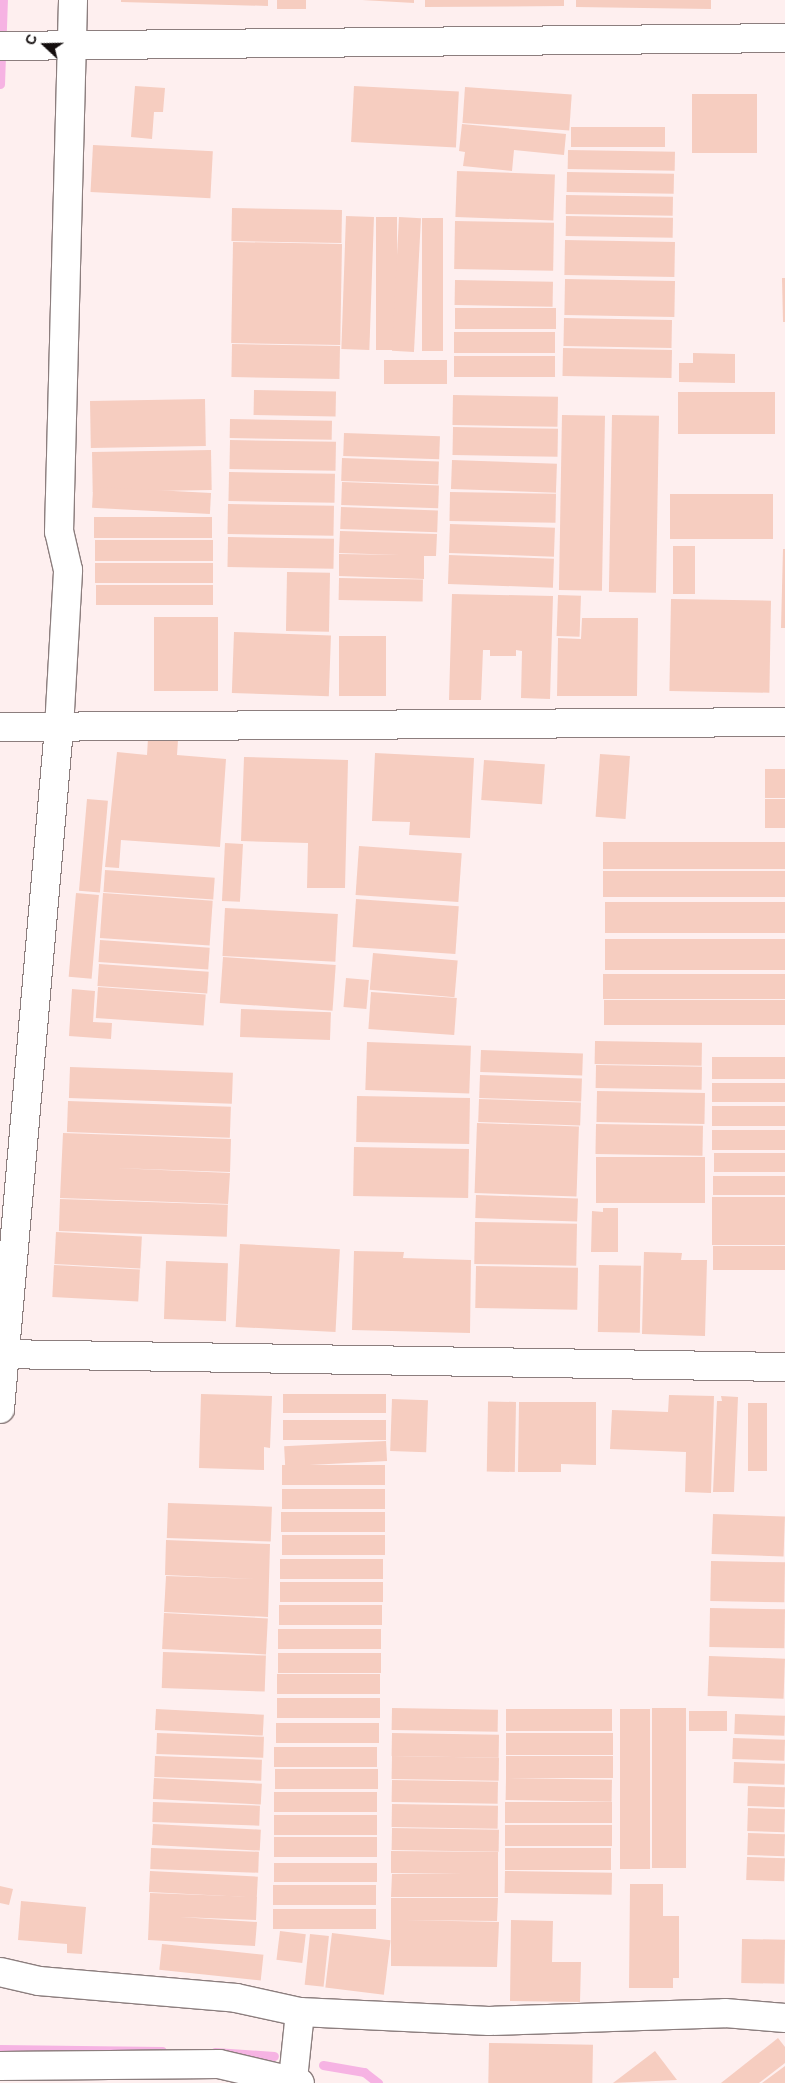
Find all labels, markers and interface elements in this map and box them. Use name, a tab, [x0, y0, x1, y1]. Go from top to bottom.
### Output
north arrow	[20, 20, 70, 70]
text: С	[22, 32, 40, 47]

